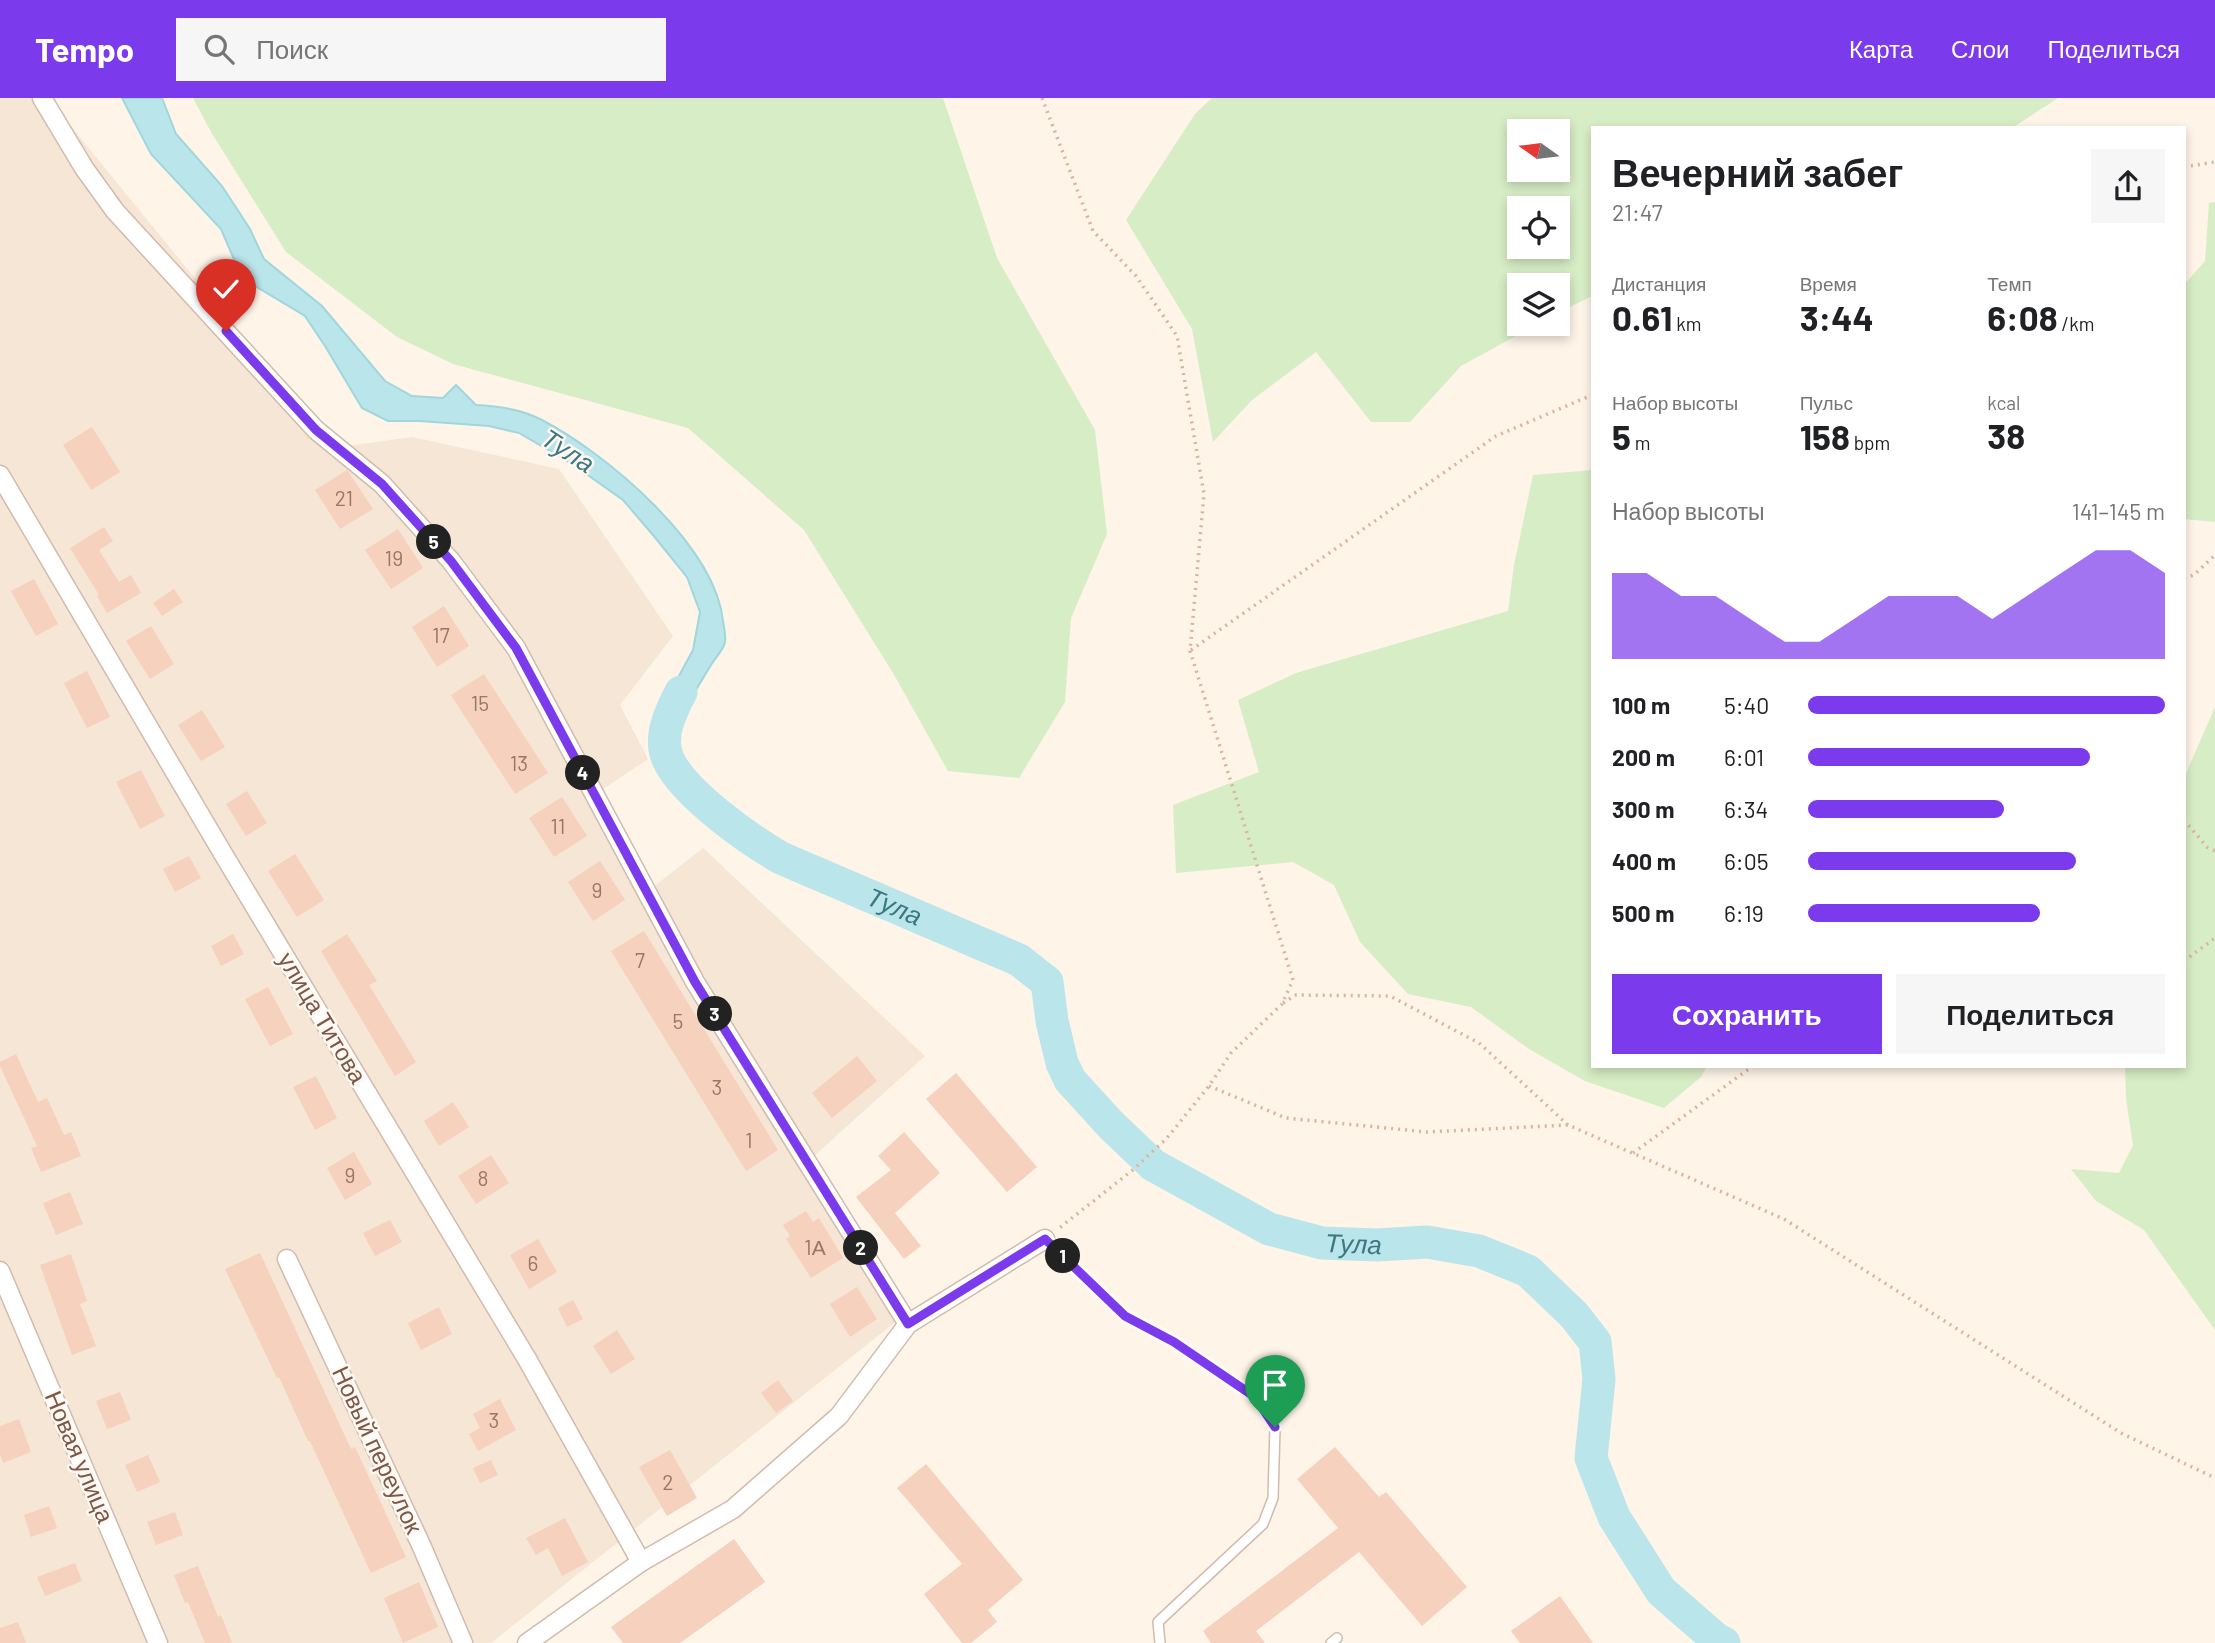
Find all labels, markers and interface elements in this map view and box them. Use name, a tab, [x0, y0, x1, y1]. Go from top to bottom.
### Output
search box	[176, 18, 666, 81]
text: Tempo	[35, 29, 134, 69]
icon: search	[200, 30, 238, 68]
text: Поиск	[256, 33, 328, 64]
text: Карта	[1849, 34, 1913, 63]
text: Слои	[1951, 34, 2009, 63]
text: Поделиться	[2047, 34, 2180, 63]
north arrow	[1507, 119, 1570, 182]
map controls	[1507, 119, 1570, 336]
text: Вечерний забег	[1612, 149, 1903, 195]
button: share	[2091, 149, 2165, 223]
button: locate	[1507, 196, 1570, 259]
text: 21:47	[1612, 198, 1663, 226]
pin	[196, 259, 256, 331]
icon: check	[207, 270, 245, 308]
text: Дистанция	[1612, 272, 1706, 295]
text: Время	[1800, 272, 1857, 295]
text: Темп	[1987, 272, 2032, 295]
button: layers	[1507, 273, 1570, 336]
text: 0.61	[1612, 296, 1672, 338]
text: 3:44	[1800, 296, 1874, 338]
text: 6:08	[1987, 296, 2058, 338]
text: km	[1672, 312, 1701, 335]
text: /km	[2058, 312, 2094, 335]
text: Набор высоты	[1612, 391, 1738, 414]
text: Пульс	[1800, 391, 1853, 414]
text: kcal	[1987, 391, 2020, 414]
text: 38	[1987, 414, 2025, 456]
text: 5	[1612, 415, 1631, 457]
text: 158	[1800, 415, 1850, 457]
water label: Тула	[537, 421, 601, 478]
text: m	[1631, 431, 1650, 454]
text: bpm	[1850, 431, 1890, 454]
house number: 21	[335, 485, 353, 510]
text: Набор высоты	[1612, 497, 1765, 525]
text: 141–145 m	[2072, 497, 2165, 525]
pin: 5	[416, 524, 452, 560]
text: 5	[428, 530, 439, 553]
house number: 19	[385, 545, 403, 570]
house number: 17	[432, 622, 450, 647]
house number: 15	[471, 690, 489, 715]
text: 100 m	[1612, 691, 1670, 719]
text: 5:40	[1724, 691, 1769, 719]
text: 200 m	[1612, 743, 1675, 771]
text: 6:01	[1724, 743, 1764, 771]
house number: 13	[510, 750, 528, 775]
pin: 4	[566, 756, 600, 790]
text: 4	[577, 761, 588, 784]
text: 300 m	[1612, 795, 1674, 823]
text: 6:34	[1724, 795, 1768, 823]
house number: 11	[551, 813, 565, 838]
text: 400 m	[1612, 847, 1676, 875]
text: 6:05	[1724, 847, 1768, 875]
house number: 9	[592, 877, 602, 902]
water label: Тула	[863, 880, 927, 931]
text: 500 m	[1612, 899, 1674, 927]
text: 6:19	[1724, 899, 1764, 927]
street label: улица Титова	[273, 946, 374, 1089]
house number: 7	[635, 947, 645, 972]
button: Сохранить	[1612, 974, 1882, 1054]
button: Поделиться	[1896, 974, 2165, 1054]
pin: 3	[698, 996, 732, 1032]
text: 3	[709, 1002, 720, 1025]
house number: 5	[673, 1008, 683, 1033]
house number: 3	[712, 1074, 722, 1099]
house number: 1	[745, 1127, 753, 1152]
house number: 9	[345, 1162, 355, 1187]
house number: 8	[478, 1165, 488, 1190]
water label: Тула	[1325, 1226, 1383, 1259]
pin: 2	[844, 1230, 878, 1266]
house number: 1А	[804, 1234, 826, 1259]
text: 2	[855, 1236, 866, 1259]
pin: 1	[1046, 1238, 1080, 1274]
text: 1	[1059, 1244, 1066, 1267]
house number: 6	[528, 1250, 538, 1275]
pin	[1245, 1355, 1305, 1427]
street label: Новый переулок	[327, 1361, 430, 1538]
icon: arrive	[1256, 1366, 1294, 1404]
street label: Новая улица	[40, 1386, 121, 1527]
house number: 3	[489, 1407, 499, 1432]
house number: 2	[662, 1469, 674, 1494]

